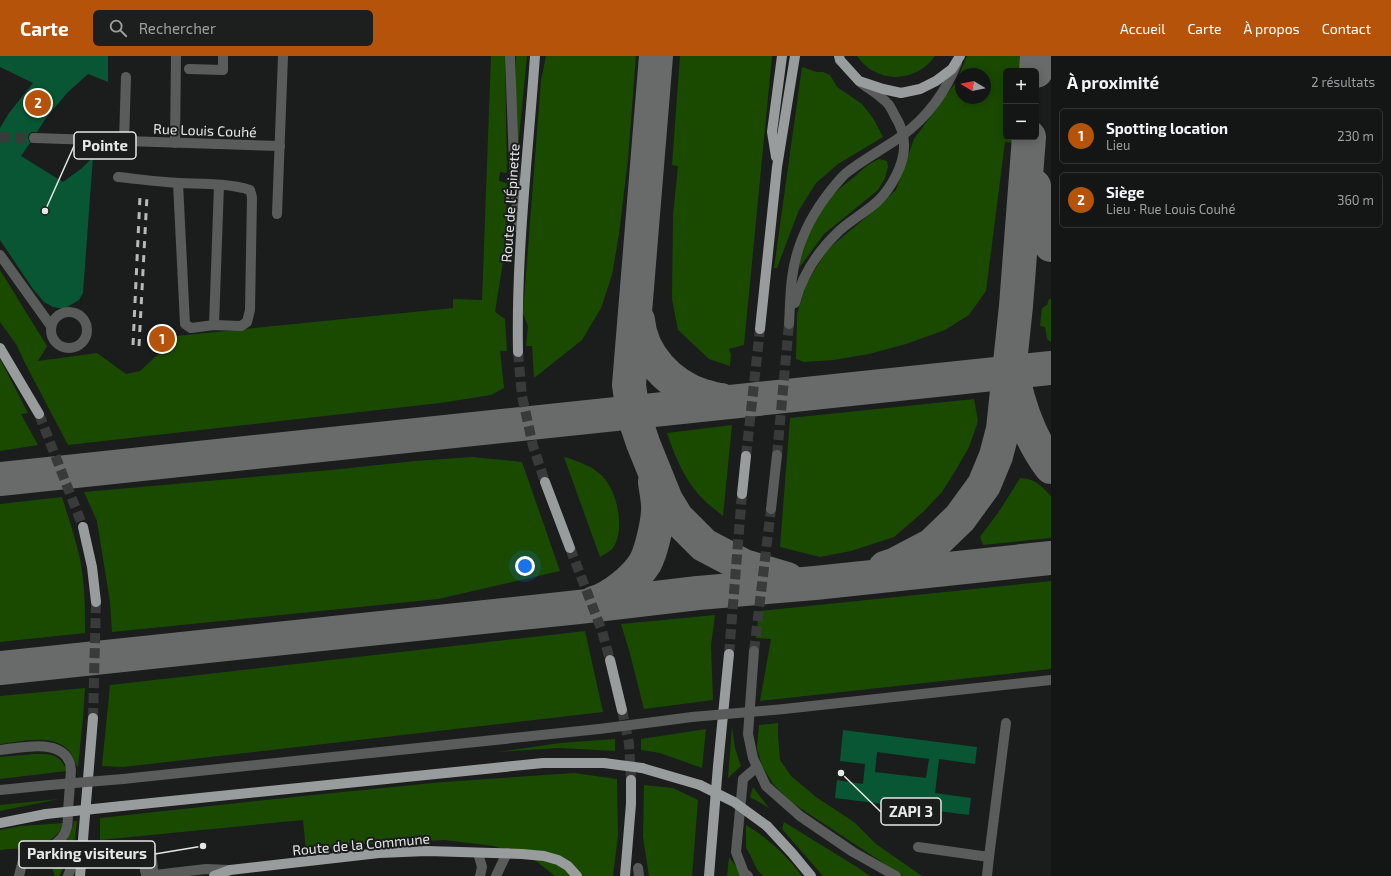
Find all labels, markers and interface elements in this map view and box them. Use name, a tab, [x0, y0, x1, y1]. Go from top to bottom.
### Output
search box	[93, 10, 373, 46]
text: Carte	[20, 17, 69, 40]
icon: search	[107, 17, 129, 39]
text: Rechercher	[139, 19, 216, 37]
text: Accueil	[1120, 20, 1165, 37]
text: Carte	[1187, 20, 1222, 37]
text: À propos	[1244, 20, 1300, 37]
text: Contact	[1322, 20, 1371, 37]
north arrow	[955, 68, 991, 104]
map controls	[1003, 68, 1039, 140]
button: +	[1003, 68, 1039, 104]
text: À proximité	[1067, 72, 1159, 92]
text: 2 résultats	[1311, 74, 1375, 90]
pin: 2	[25, 88, 51, 118]
button: −	[1003, 104, 1039, 140]
text: Spotting location	[1106, 119, 1228, 137]
street label: Rue Louis Couhé	[153, 120, 257, 140]
text: 1	[1078, 128, 1084, 144]
text: 230 m	[1337, 128, 1374, 144]
callout: Pointe	[74, 132, 136, 159]
text: Pointe	[82, 136, 128, 154]
text: Lieu	[1106, 137, 1130, 153]
street label: Route de l'Épinette	[497, 143, 523, 263]
text: Siège	[1106, 183, 1144, 201]
text: 2	[1077, 192, 1085, 208]
text: 360 m	[1337, 192, 1374, 208]
text: Lieu · Rue Louis Couhé	[1106, 201, 1235, 217]
pin: 1	[149, 324, 175, 354]
your location	[515, 556, 535, 576]
callout: ZAPI 3	[881, 798, 941, 825]
text: ZAPI 3	[889, 802, 933, 820]
street label: Route de la Commune	[291, 830, 431, 858]
callout: Parking visiteurs	[19, 841, 155, 868]
text: Parking visiteurs	[27, 844, 147, 862]

